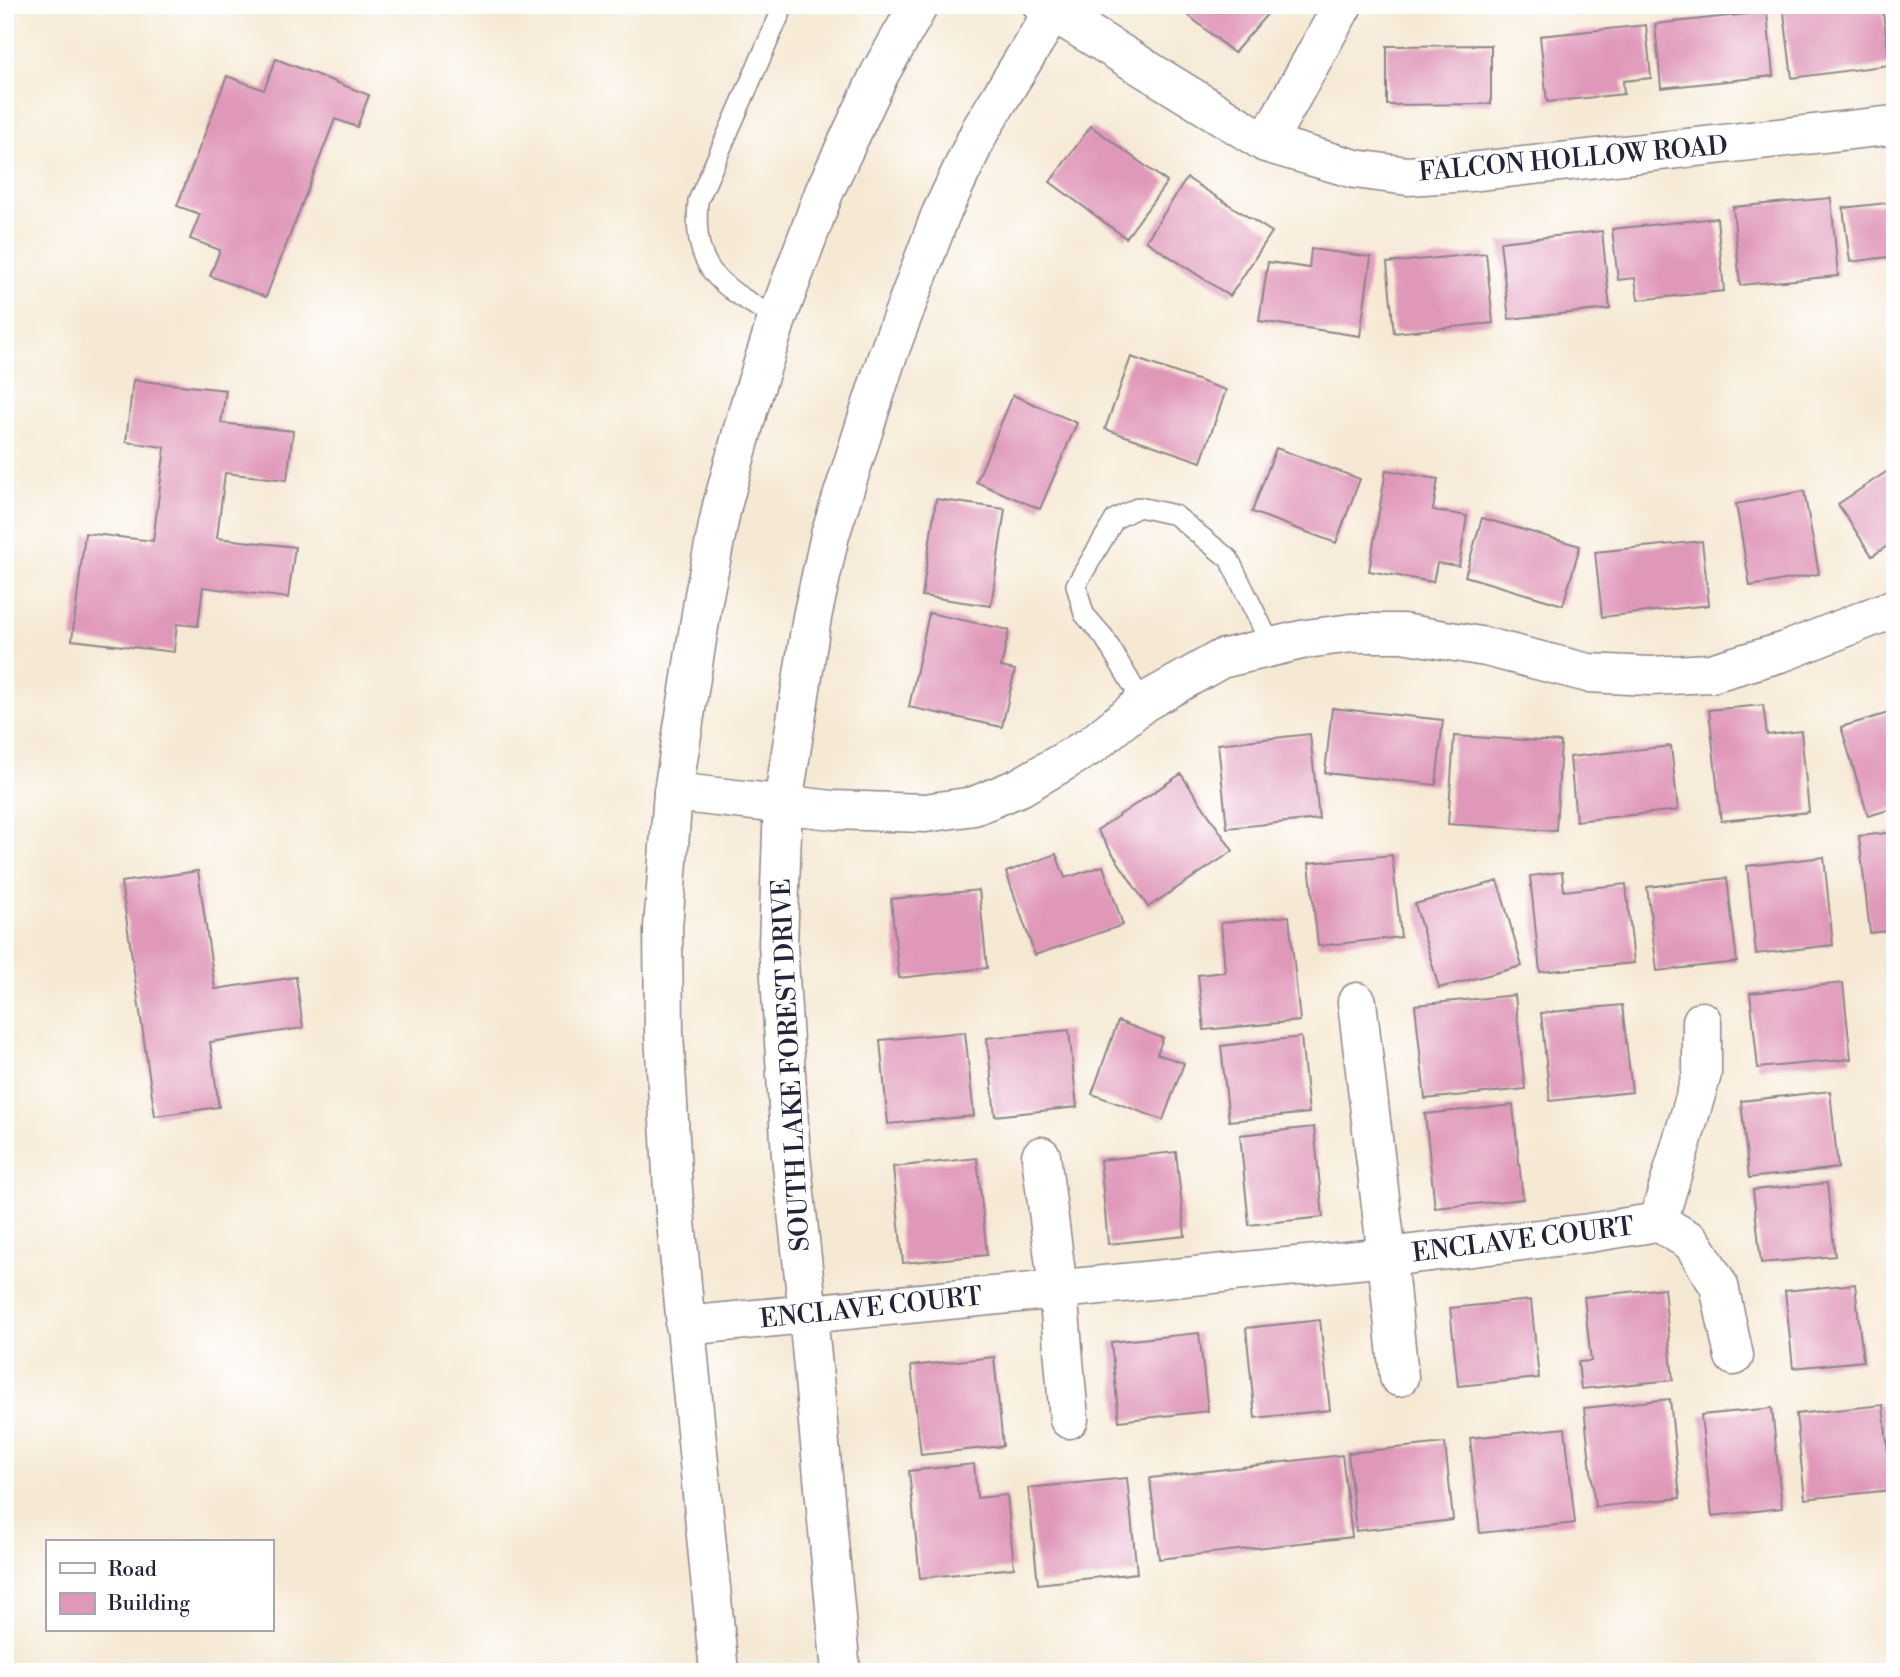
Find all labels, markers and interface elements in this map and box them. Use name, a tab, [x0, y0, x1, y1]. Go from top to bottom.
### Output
street label: FALCON HOLLOW ROAD	[1417, 130, 1729, 188]
street label: SOUTH LAKE FOREST DRIVE	[765, 878, 817, 1252]
street label: ENCLAVE COURT	[1410, 1211, 1636, 1269]
street label: ENCLAVE COURT	[758, 1280, 984, 1336]
legend	[46, 1540, 273, 1632]
text: Road	[108, 1557, 157, 1583]
text: Building	[107, 1591, 190, 1617]

